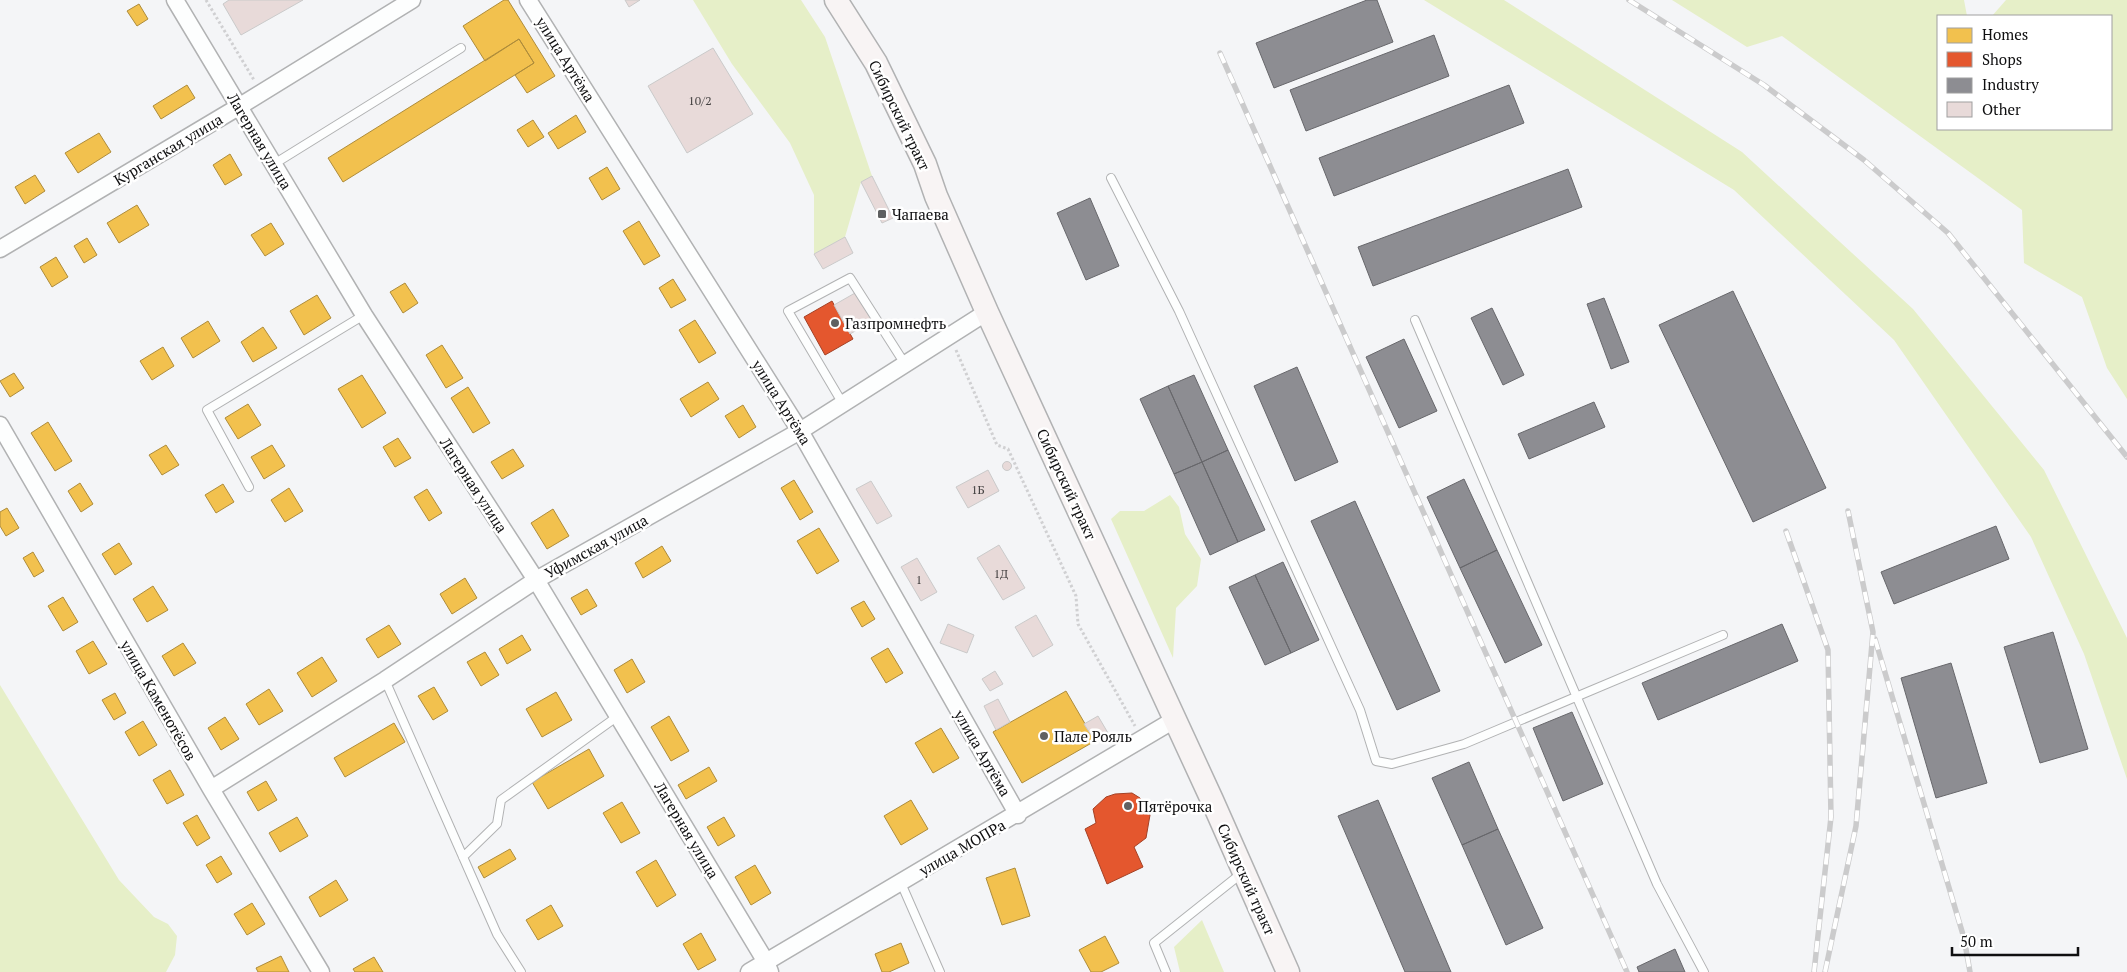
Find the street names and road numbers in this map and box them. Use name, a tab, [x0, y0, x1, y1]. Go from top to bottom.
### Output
street label: улица Артёма	[531, 12, 600, 106]
street label: Сибирский тракт	[865, 57, 936, 174]
street label: Лагерная улица	[223, 88, 297, 193]
street label: Курганская улица	[110, 108, 227, 189]
street label: улица Артёма	[747, 355, 816, 449]
street label: Сибирский тракт	[1033, 425, 1102, 543]
street label: Лагерная улица	[435, 433, 512, 537]
street label: Уфимская улица	[541, 509, 651, 583]
street label: улица Каменотёсов	[116, 635, 202, 764]
street label: улица Артёма	[950, 705, 1016, 800]
street label: Лагерная улица	[650, 777, 724, 882]
street label: улица МОПРа	[914, 814, 1009, 880]
street label: Сибирский тракт	[1213, 820, 1281, 938]

